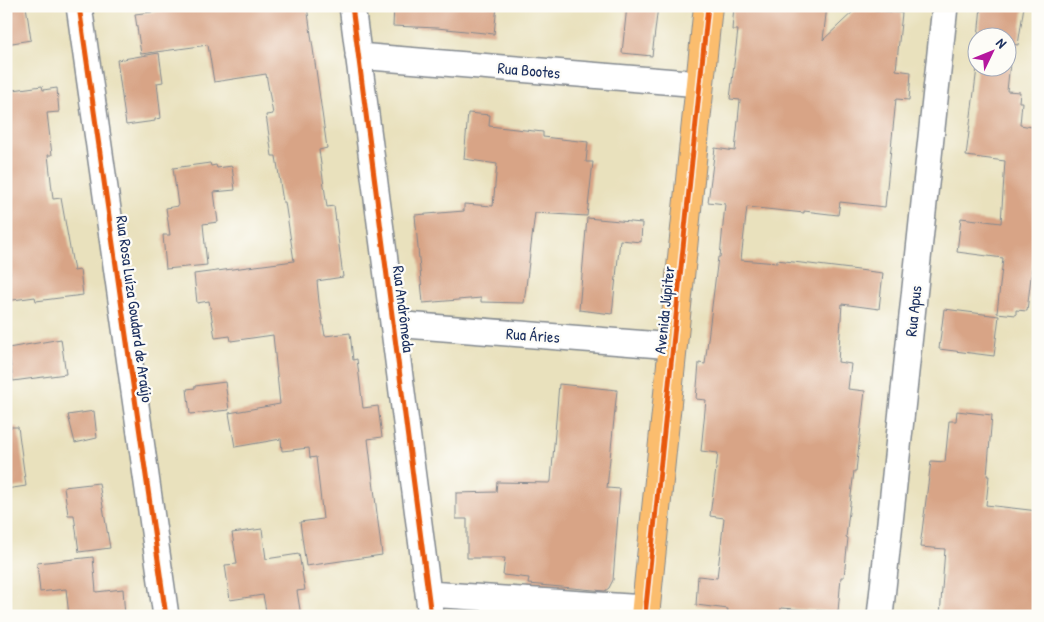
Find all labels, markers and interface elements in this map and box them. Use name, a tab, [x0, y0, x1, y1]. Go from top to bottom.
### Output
north arrow	[966, 28, 1016, 78]
text: N	[992, 34, 1012, 52]
street label: Rua Bootes	[497, 56, 561, 84]
street label: Rua Rosa Luíza Goudard de Araújo	[111, 214, 159, 404]
street label: Rua Andrômeda	[388, 264, 420, 354]
street label: Avenida Júpiter	[648, 265, 680, 355]
street label: Rua Apus	[899, 285, 927, 337]
street label: Rua Áries	[505, 322, 561, 348]

